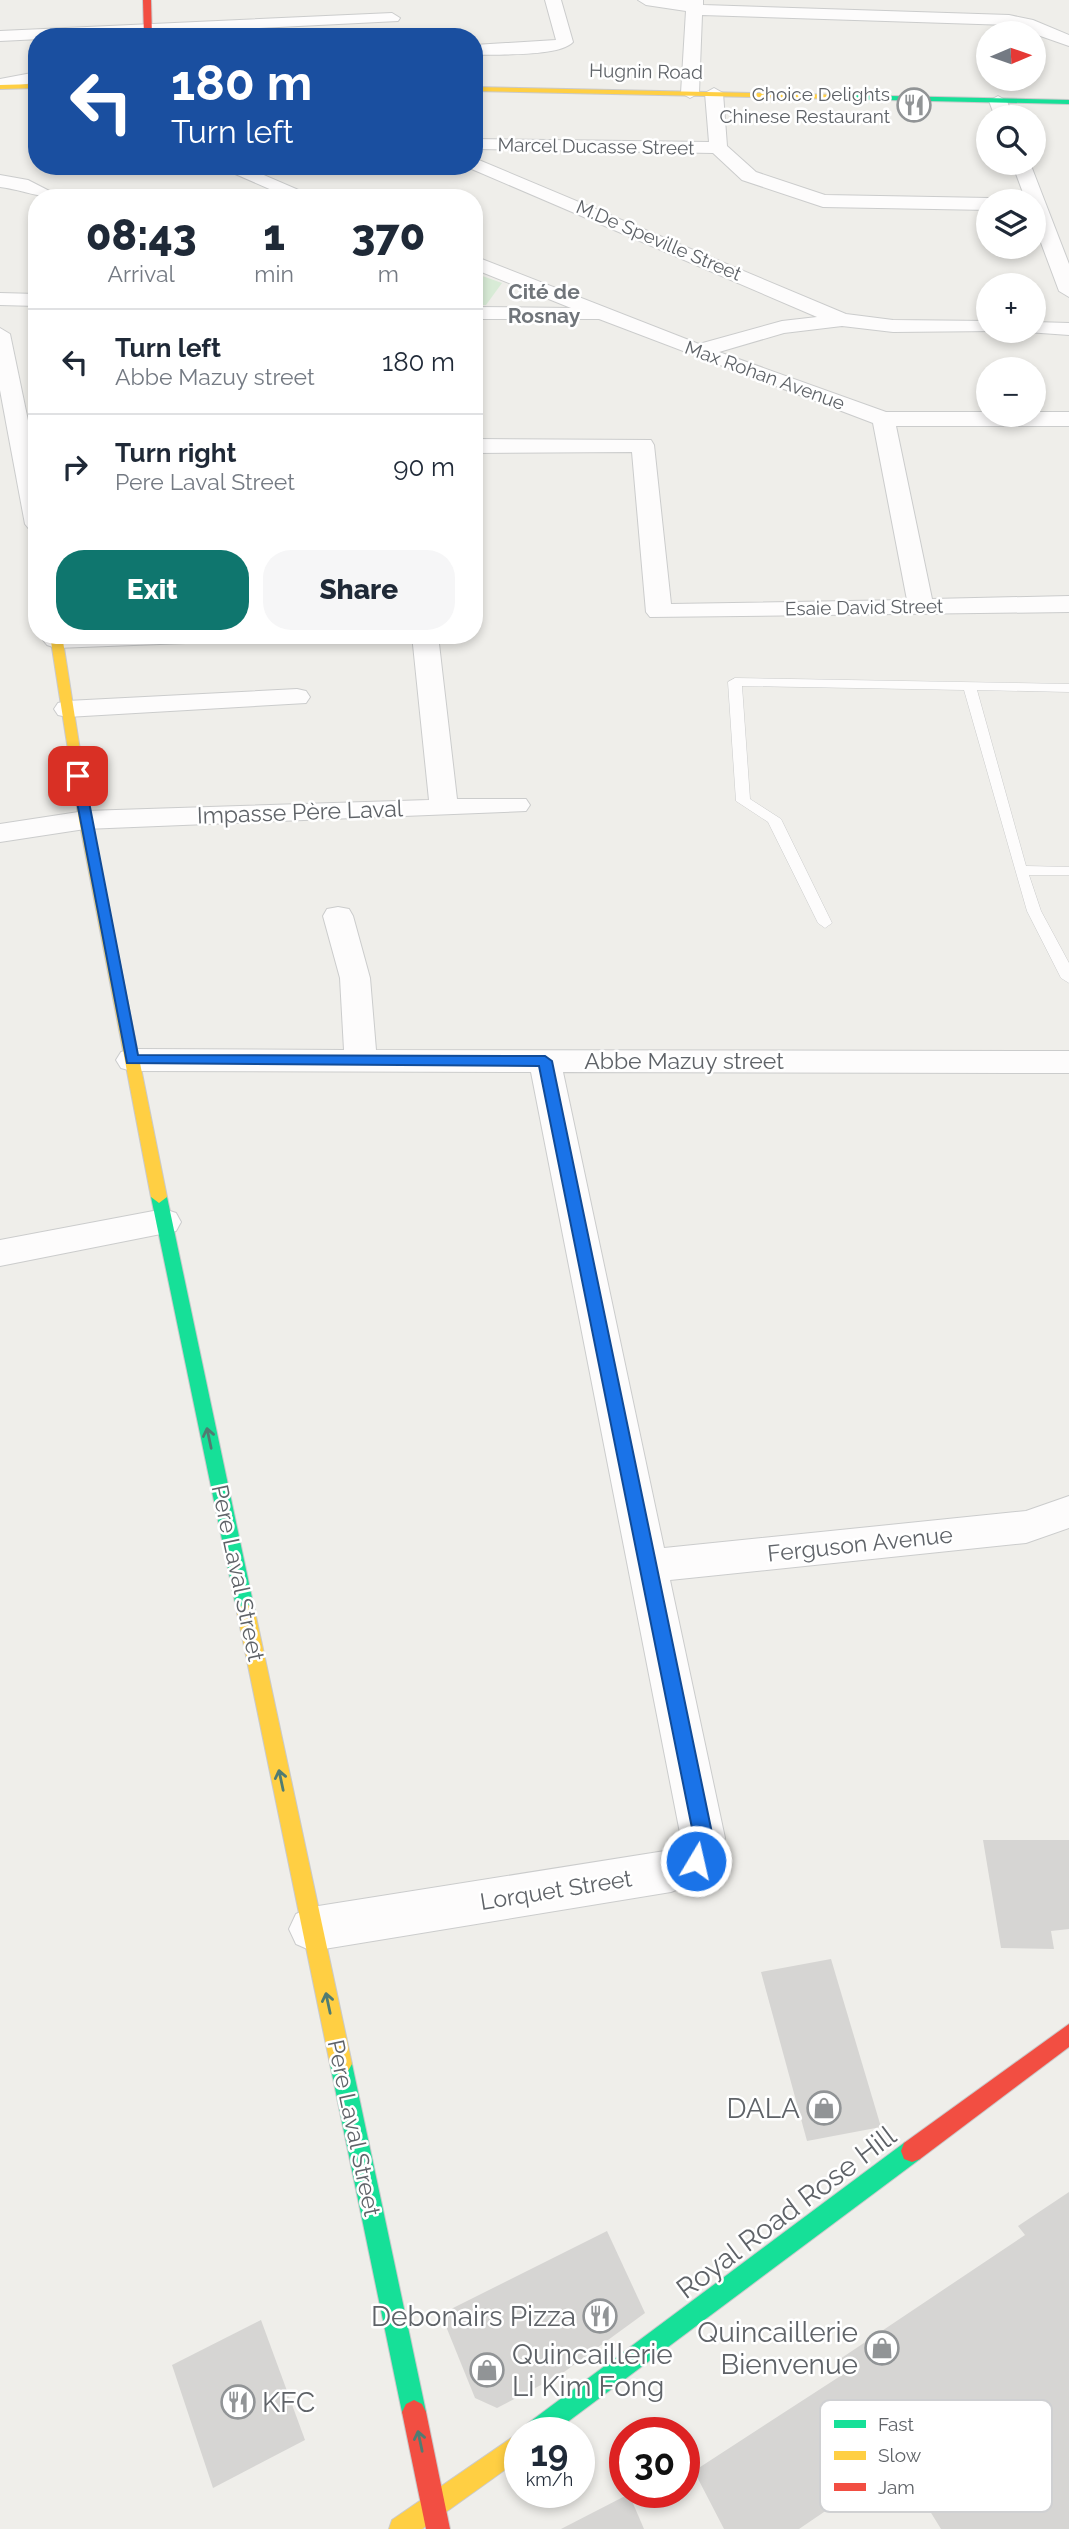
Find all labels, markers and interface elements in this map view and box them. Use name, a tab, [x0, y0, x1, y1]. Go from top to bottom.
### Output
north arrow	[976, 21, 1046, 91]
map controls	[976, 21, 1046, 427]
text: 180 m	[171, 54, 312, 111]
icon: left	[56, 56, 147, 147]
street label: Hugnin Road	[589, 59, 703, 83]
place label: Choice Delights Chinese Restaurant	[720, 83, 891, 127]
restaurant icon: Choice Delights Chinese Restaurant	[895, 86, 933, 124]
button: search	[976, 105, 1046, 175]
text: Turn left	[171, 113, 293, 150]
street label: Marcel Ducasse Street	[497, 133, 695, 159]
button: layers	[976, 189, 1046, 259]
street label: M.De Speville Street	[573, 195, 745, 285]
text: 08:43	[86, 211, 197, 260]
text: 1	[263, 211, 285, 260]
text: 370	[351, 211, 425, 260]
text: Arrival	[107, 260, 175, 287]
text: min	[254, 260, 294, 287]
text: m	[378, 260, 399, 287]
button: +	[976, 273, 1046, 343]
district label: Cité de Rosnay	[508, 279, 581, 328]
text: Turn left	[115, 333, 221, 363]
street label: Max Rohan Avenue	[682, 336, 848, 414]
icon: left	[56, 343, 94, 381]
text: 180 m	[382, 347, 455, 377]
button: −	[976, 357, 1046, 427]
text: Abbe Mazuy street	[115, 363, 315, 390]
text: Turn right	[115, 438, 236, 468]
icon: right	[56, 448, 94, 486]
text: 90 m	[393, 452, 455, 482]
text: Pere Laval Street	[115, 468, 295, 495]
button: Exit	[56, 550, 249, 630]
button: Share	[263, 550, 455, 630]
street label: Esaie David Street	[785, 595, 944, 619]
pin	[48, 746, 108, 806]
icon: arrive	[59, 757, 97, 795]
street label: Impasse Père Laval	[197, 794, 404, 829]
street label: Abbe Mazuy street	[584, 1047, 784, 1074]
one-way arrow	[202, 1427, 216, 1450]
street label: Pere Laval Street	[207, 1482, 270, 1664]
street label: Ferguson Avenue	[766, 1520, 954, 1567]
one-way arrow	[274, 1769, 288, 1792]
position arrow	[659, 1824, 733, 1898]
street label: Lorquet Street	[478, 1864, 634, 1915]
one-way arrow	[320, 1992, 334, 2015]
street label: Pere Laval Street	[323, 2037, 386, 2219]
shop icon: DALA	[805, 2089, 843, 2127]
place label: DALA	[726, 2092, 800, 2125]
street label: Royal Road Rose Hill	[670, 2119, 903, 2306]
restaurant icon: Debonairs Pizza	[581, 2297, 619, 2335]
place label: Debonairs Pizza	[371, 2300, 576, 2333]
place label: Quincaillerie Bienvenue	[697, 2316, 858, 2381]
shop icon: Quincaillerie Bienvenue	[863, 2329, 901, 2367]
place label: Quincaillerie Li Kim Fong	[512, 2338, 673, 2403]
shop icon: Quincaillerie Li Kim Fong	[468, 2351, 506, 2389]
restaurant icon: KFC	[219, 2383, 257, 2421]
place label: KFC	[262, 2386, 315, 2419]
legend	[820, 2400, 1052, 2512]
text: Fast	[878, 2413, 914, 2435]
speed limit sign: 30	[609, 2417, 700, 2508]
one-way arrow	[413, 2430, 427, 2453]
text: 19	[531, 2433, 568, 2474]
text: Slow	[878, 2444, 922, 2466]
text: km/h	[526, 2469, 573, 2490]
text: Jam	[878, 2476, 915, 2498]

